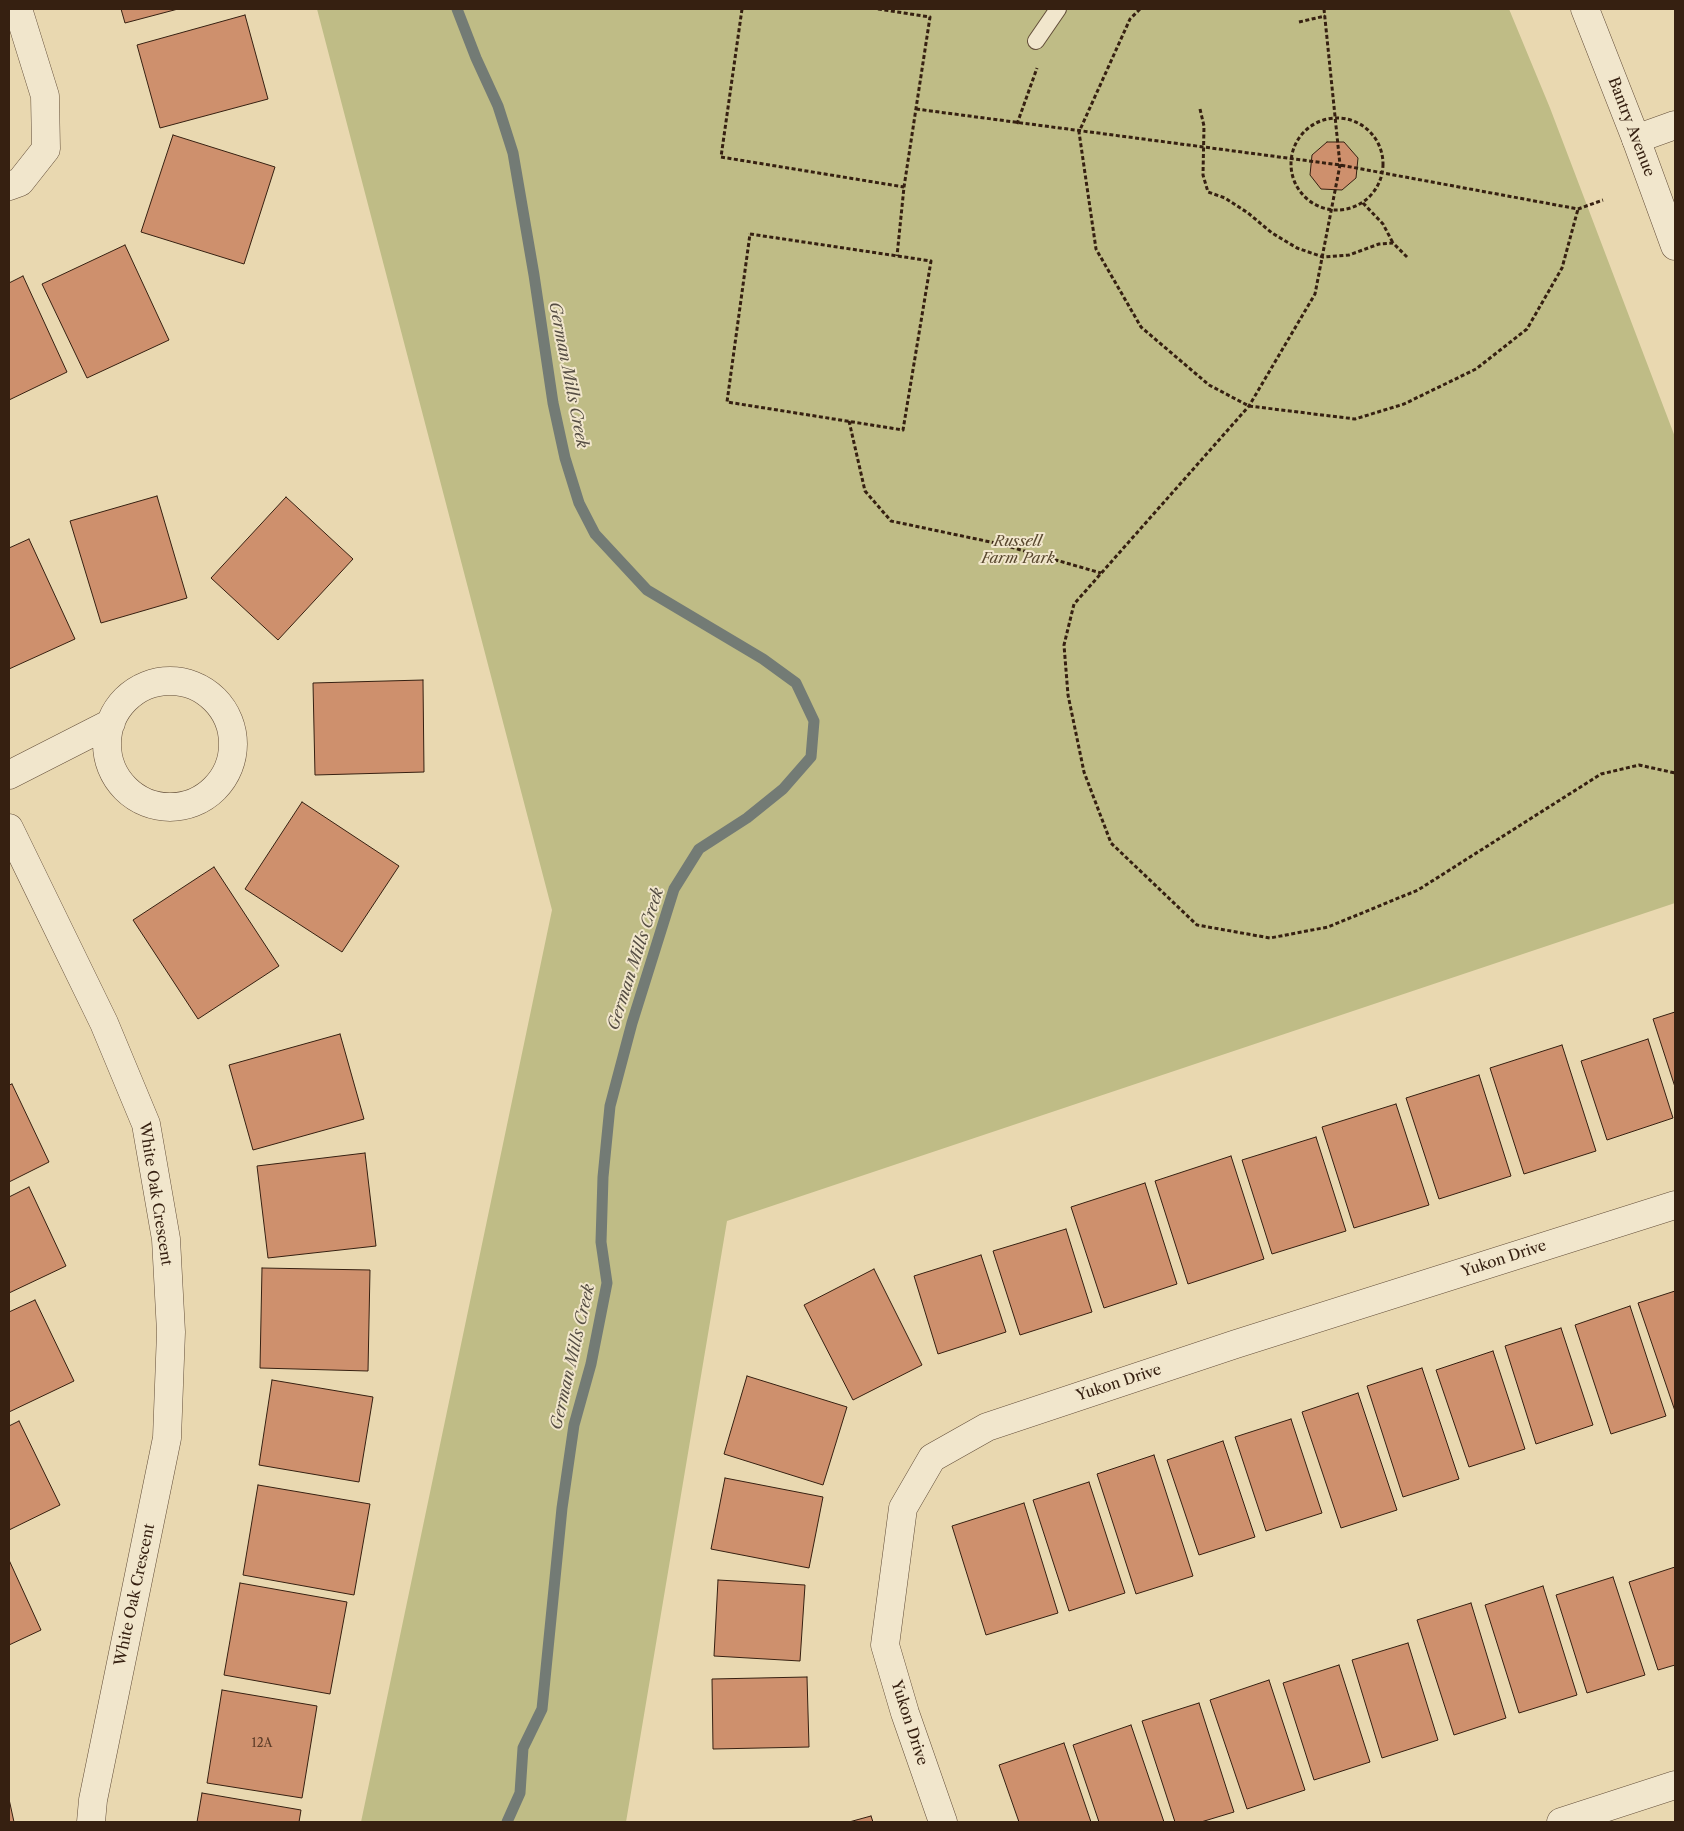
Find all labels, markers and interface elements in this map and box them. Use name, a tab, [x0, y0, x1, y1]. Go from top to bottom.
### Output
street label: Bantry Avenue	[1604, 75, 1658, 179]
water label: German Mills Creek	[544, 300, 592, 450]
park label: Russell Farm Park	[981, 533, 1055, 568]
water label: German Mills Creek	[604, 885, 668, 1033]
street label: White Oak Crescent	[135, 1121, 175, 1267]
street label: Yukon Drive	[1459, 1237, 1549, 1281]
water label: German Mills Creek	[547, 1282, 599, 1432]
street label: Yukon Drive	[1074, 1361, 1164, 1405]
street label: White Oak Crescent	[111, 1522, 159, 1668]
street label: Yukon Drive	[887, 1678, 931, 1768]
house number: 12A	[252, 1737, 272, 1751]

